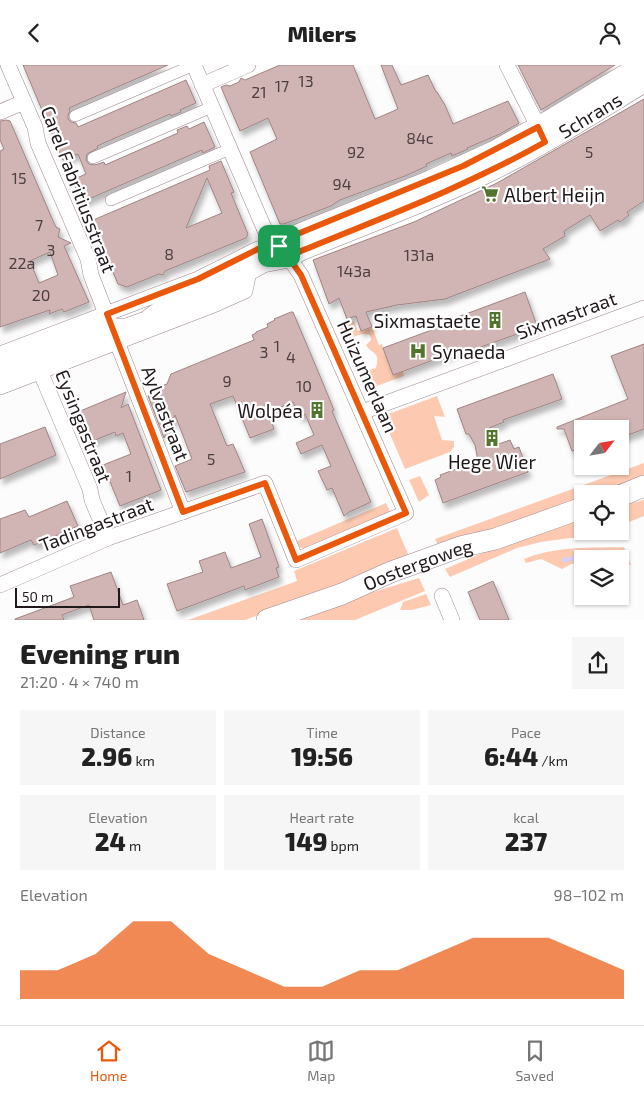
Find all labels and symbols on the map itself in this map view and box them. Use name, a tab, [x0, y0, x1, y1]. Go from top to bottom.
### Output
house number: 13	[298, 71, 314, 90]
house number: 17	[275, 76, 289, 95]
house number: 21	[251, 82, 267, 101]
street label: Schrans	[554, 87, 626, 143]
street label: Carel Fabritiusstraat	[37, 102, 121, 276]
house number: 84c	[406, 128, 434, 147]
house number: 92	[347, 142, 365, 161]
house number: 5	[585, 142, 593, 161]
house number: 15	[12, 168, 26, 187]
house number: 94	[333, 174, 352, 193]
place label: Albert Heijn	[504, 183, 605, 206]
supermarket icon: Albert Heijn	[480, 184, 500, 204]
house number: 7	[35, 215, 43, 234]
pin	[258, 225, 300, 267]
house number: 3	[47, 240, 55, 259]
house number: 8	[164, 244, 174, 263]
house number: 131a	[404, 245, 434, 264]
house number: 22a	[9, 253, 35, 272]
house number: 143a	[337, 261, 371, 280]
house number: 20	[32, 285, 50, 304]
street label: Sixmastraat	[513, 286, 619, 344]
place label: Sixmastaete	[374, 309, 481, 332]
building icon: Sixmastaete	[485, 310, 505, 330]
street label: Huizumerlaan	[333, 316, 403, 436]
house number: 1	[274, 336, 280, 355]
place label: Synaeda	[432, 340, 506, 363]
hospital icon: Synaeda	[408, 341, 428, 361]
house number: 3	[260, 342, 268, 361]
house number: 4	[286, 347, 296, 366]
street label: Aylvastraat	[137, 362, 195, 464]
street label: Eysingastraat	[51, 366, 117, 486]
house number: 9	[222, 371, 232, 390]
house number: 10	[296, 376, 312, 395]
place label: Wolpéa	[237, 399, 303, 422]
building icon: Wolpéa	[307, 400, 327, 420]
north arrow	[574, 420, 629, 475]
building icon: Hege Wier	[482, 428, 502, 448]
house number: 5	[207, 449, 215, 468]
place label: Hege Wier	[448, 450, 536, 473]
house number: 1	[126, 466, 132, 485]
street label: Tadingastraat	[36, 492, 156, 556]
street label: Oostergoweg	[359, 533, 475, 595]
scale bar	[15, 585, 120, 608]

